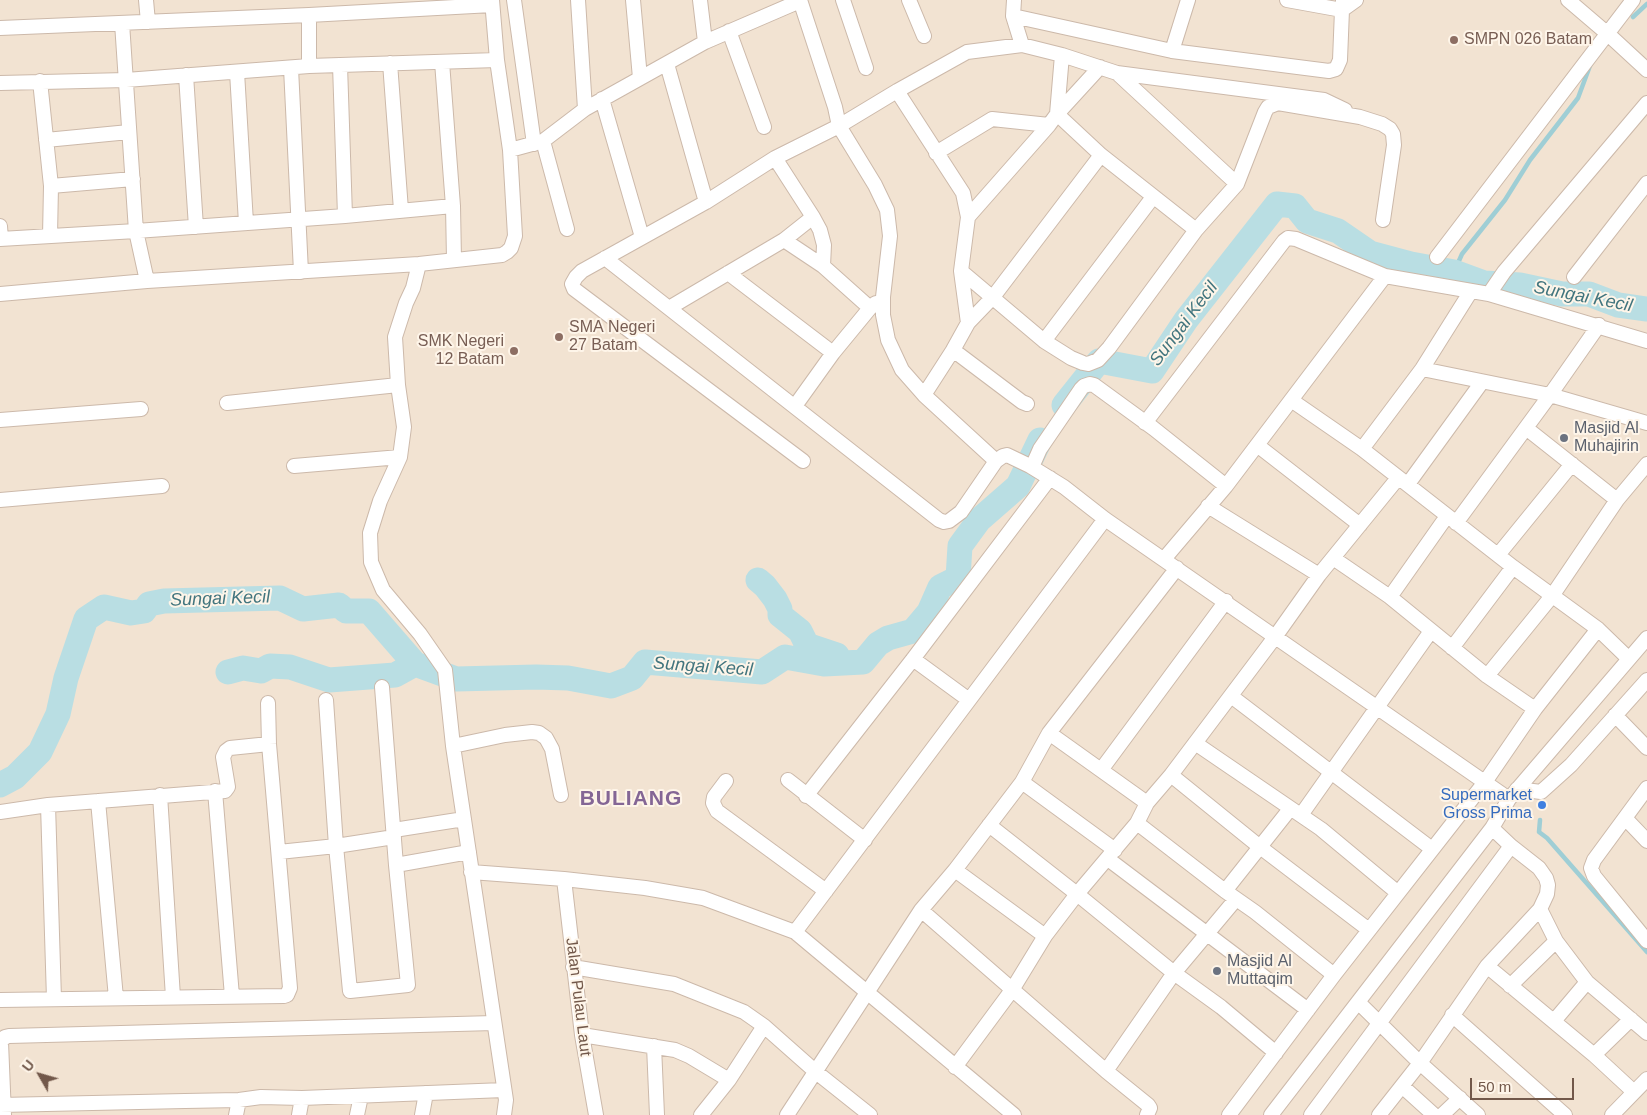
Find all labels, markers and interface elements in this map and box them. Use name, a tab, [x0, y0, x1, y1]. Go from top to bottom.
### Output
place label: SMPN 026 Batam	[1464, 30, 1592, 50]
marker: SMPN 026 Batam	[1448, 34, 1460, 46]
water label: Sungai Kecil	[1532, 277, 1634, 317]
water label: Sungai Kecil	[1145, 278, 1223, 370]
place label: SMA Negeri 27 Batam	[569, 318, 655, 356]
marker: SMA Negeri 27 Batam	[553, 331, 565, 343]
place label: SMK Negeri 12 Batam	[418, 332, 504, 370]
marker: SMK Negeri 12 Batam	[508, 345, 520, 357]
place label: Masjid Al Muhajirin	[1574, 419, 1639, 457]
marker: Masjid Al Muhajirin	[1558, 432, 1570, 444]
water label: Sungai Kecil	[170, 586, 270, 612]
water label: Sungai Kecil	[652, 653, 754, 681]
district label: BULIANG	[579, 786, 683, 812]
place label: Supermarket Gross Prima	[1440, 786, 1532, 824]
marker: Supermarket Gross Prima	[1536, 799, 1548, 811]
street label: Jalan Pulau Laut	[561, 937, 595, 1057]
place label: Masjid Al Muttaqim	[1227, 952, 1293, 990]
marker: Masjid Al Muttaqim	[1211, 965, 1223, 977]
north arrow	[15, 1050, 65, 1100]
text: U	[19, 1057, 38, 1075]
scale bar	[1472, 1068, 1576, 1100]
text: 50 m	[1478, 1078, 1511, 1095]

